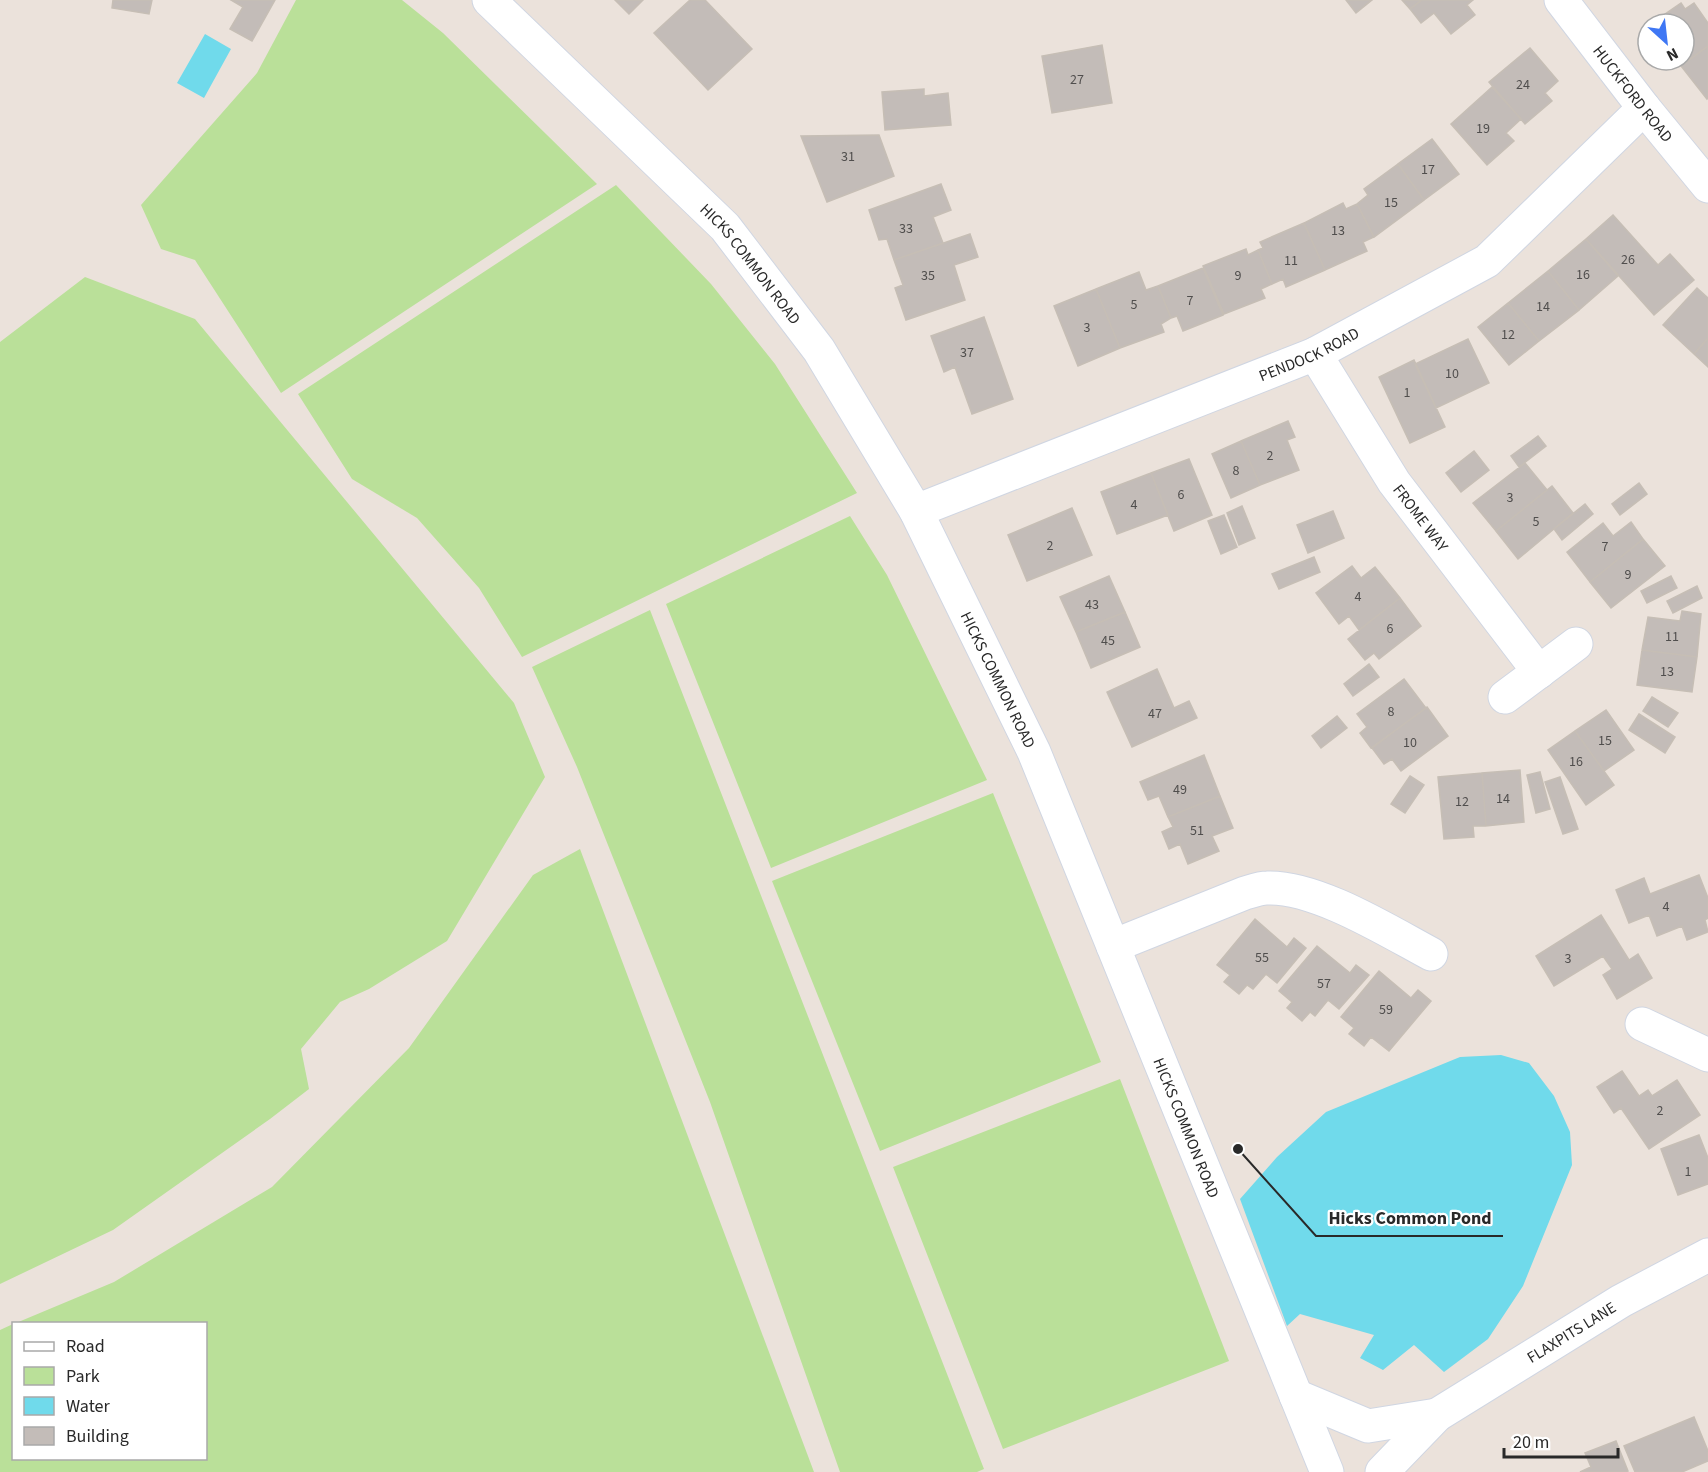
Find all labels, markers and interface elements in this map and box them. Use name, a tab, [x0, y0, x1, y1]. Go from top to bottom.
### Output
north arrow	[1636, 12, 1696, 72]
street label: HUCKFORD ROAD	[1587, 41, 1678, 147]
text: N	[1663, 42, 1682, 67]
house number: 27	[1070, 70, 1084, 90]
house number: 24	[1516, 75, 1530, 95]
house number: 19	[1476, 119, 1490, 139]
house number: 31	[841, 147, 855, 167]
house number: 17	[1421, 160, 1435, 180]
house number: 15	[1384, 193, 1398, 213]
street label: HICKS COMMON ROAD	[695, 199, 806, 329]
house number: 33	[899, 219, 913, 239]
house number: 13	[1331, 221, 1345, 241]
house number: 26	[1621, 250, 1635, 270]
house number: 11	[1284, 251, 1298, 271]
house number: 16	[1576, 265, 1590, 285]
house number: 35	[921, 266, 935, 286]
house number: 9	[1235, 266, 1242, 286]
house number: 7	[1187, 291, 1194, 311]
house number: 5	[1131, 295, 1138, 315]
house number: 14	[1536, 297, 1550, 317]
house number: 3	[1084, 318, 1091, 338]
street label: PENDOCK ROAD	[1256, 322, 1363, 387]
house number: 12	[1501, 325, 1515, 345]
house number: 37	[960, 343, 974, 363]
house number: 10	[1445, 364, 1459, 384]
house number: 1	[1404, 383, 1411, 403]
house number: 2	[1267, 446, 1274, 466]
house number: 8	[1233, 461, 1240, 481]
street label: FROME WAY	[1387, 480, 1453, 557]
house number: 6	[1178, 485, 1185, 505]
house number: 3	[1507, 488, 1514, 508]
house number: 4	[1131, 495, 1138, 515]
house number: 5	[1533, 512, 1540, 532]
house number: 2	[1047, 536, 1054, 556]
house number: 7	[1602, 537, 1609, 557]
house number: 9	[1625, 565, 1632, 585]
house number: 4	[1355, 587, 1362, 607]
house number: 43	[1085, 595, 1099, 615]
street label: HICKS COMMON ROAD	[955, 608, 1041, 752]
house number: 6	[1387, 619, 1394, 639]
house number: 11	[1665, 627, 1679, 647]
house number: 45	[1101, 631, 1115, 651]
house number: 13	[1660, 662, 1674, 682]
house number: 8	[1388, 702, 1395, 722]
house number: 47	[1148, 704, 1162, 724]
house number: 15	[1598, 731, 1612, 751]
house number: 10	[1403, 733, 1417, 753]
house number: 16	[1569, 752, 1583, 772]
house number: 49	[1173, 780, 1187, 800]
house number: 14	[1496, 789, 1510, 809]
house number: 12	[1455, 792, 1469, 812]
house number: 51	[1190, 821, 1204, 841]
house number: 4	[1663, 897, 1670, 917]
house number: 55	[1255, 948, 1269, 968]
house number: 3	[1565, 949, 1572, 969]
house number: 57	[1317, 974, 1331, 994]
house number: 59	[1379, 1000, 1393, 1020]
street label: HICKS COMMON ROAD	[1148, 1054, 1224, 1201]
house number: 2	[1657, 1101, 1664, 1121]
house number: 1	[1685, 1162, 1692, 1182]
callout: Hicks Common Pond	[1316, 1200, 1503, 1236]
text: Hicks Common Pond	[1328, 1206, 1492, 1231]
street label: FLAXPITS LANE	[1523, 1297, 1620, 1369]
legend	[12, 1322, 207, 1460]
text: Road	[66, 1334, 105, 1359]
text: Park	[66, 1364, 100, 1389]
text: Water	[66, 1394, 110, 1419]
scale bar	[1504, 1421, 1618, 1459]
text: Building	[66, 1424, 129, 1449]
text: 20 m	[1513, 1430, 1549, 1455]

